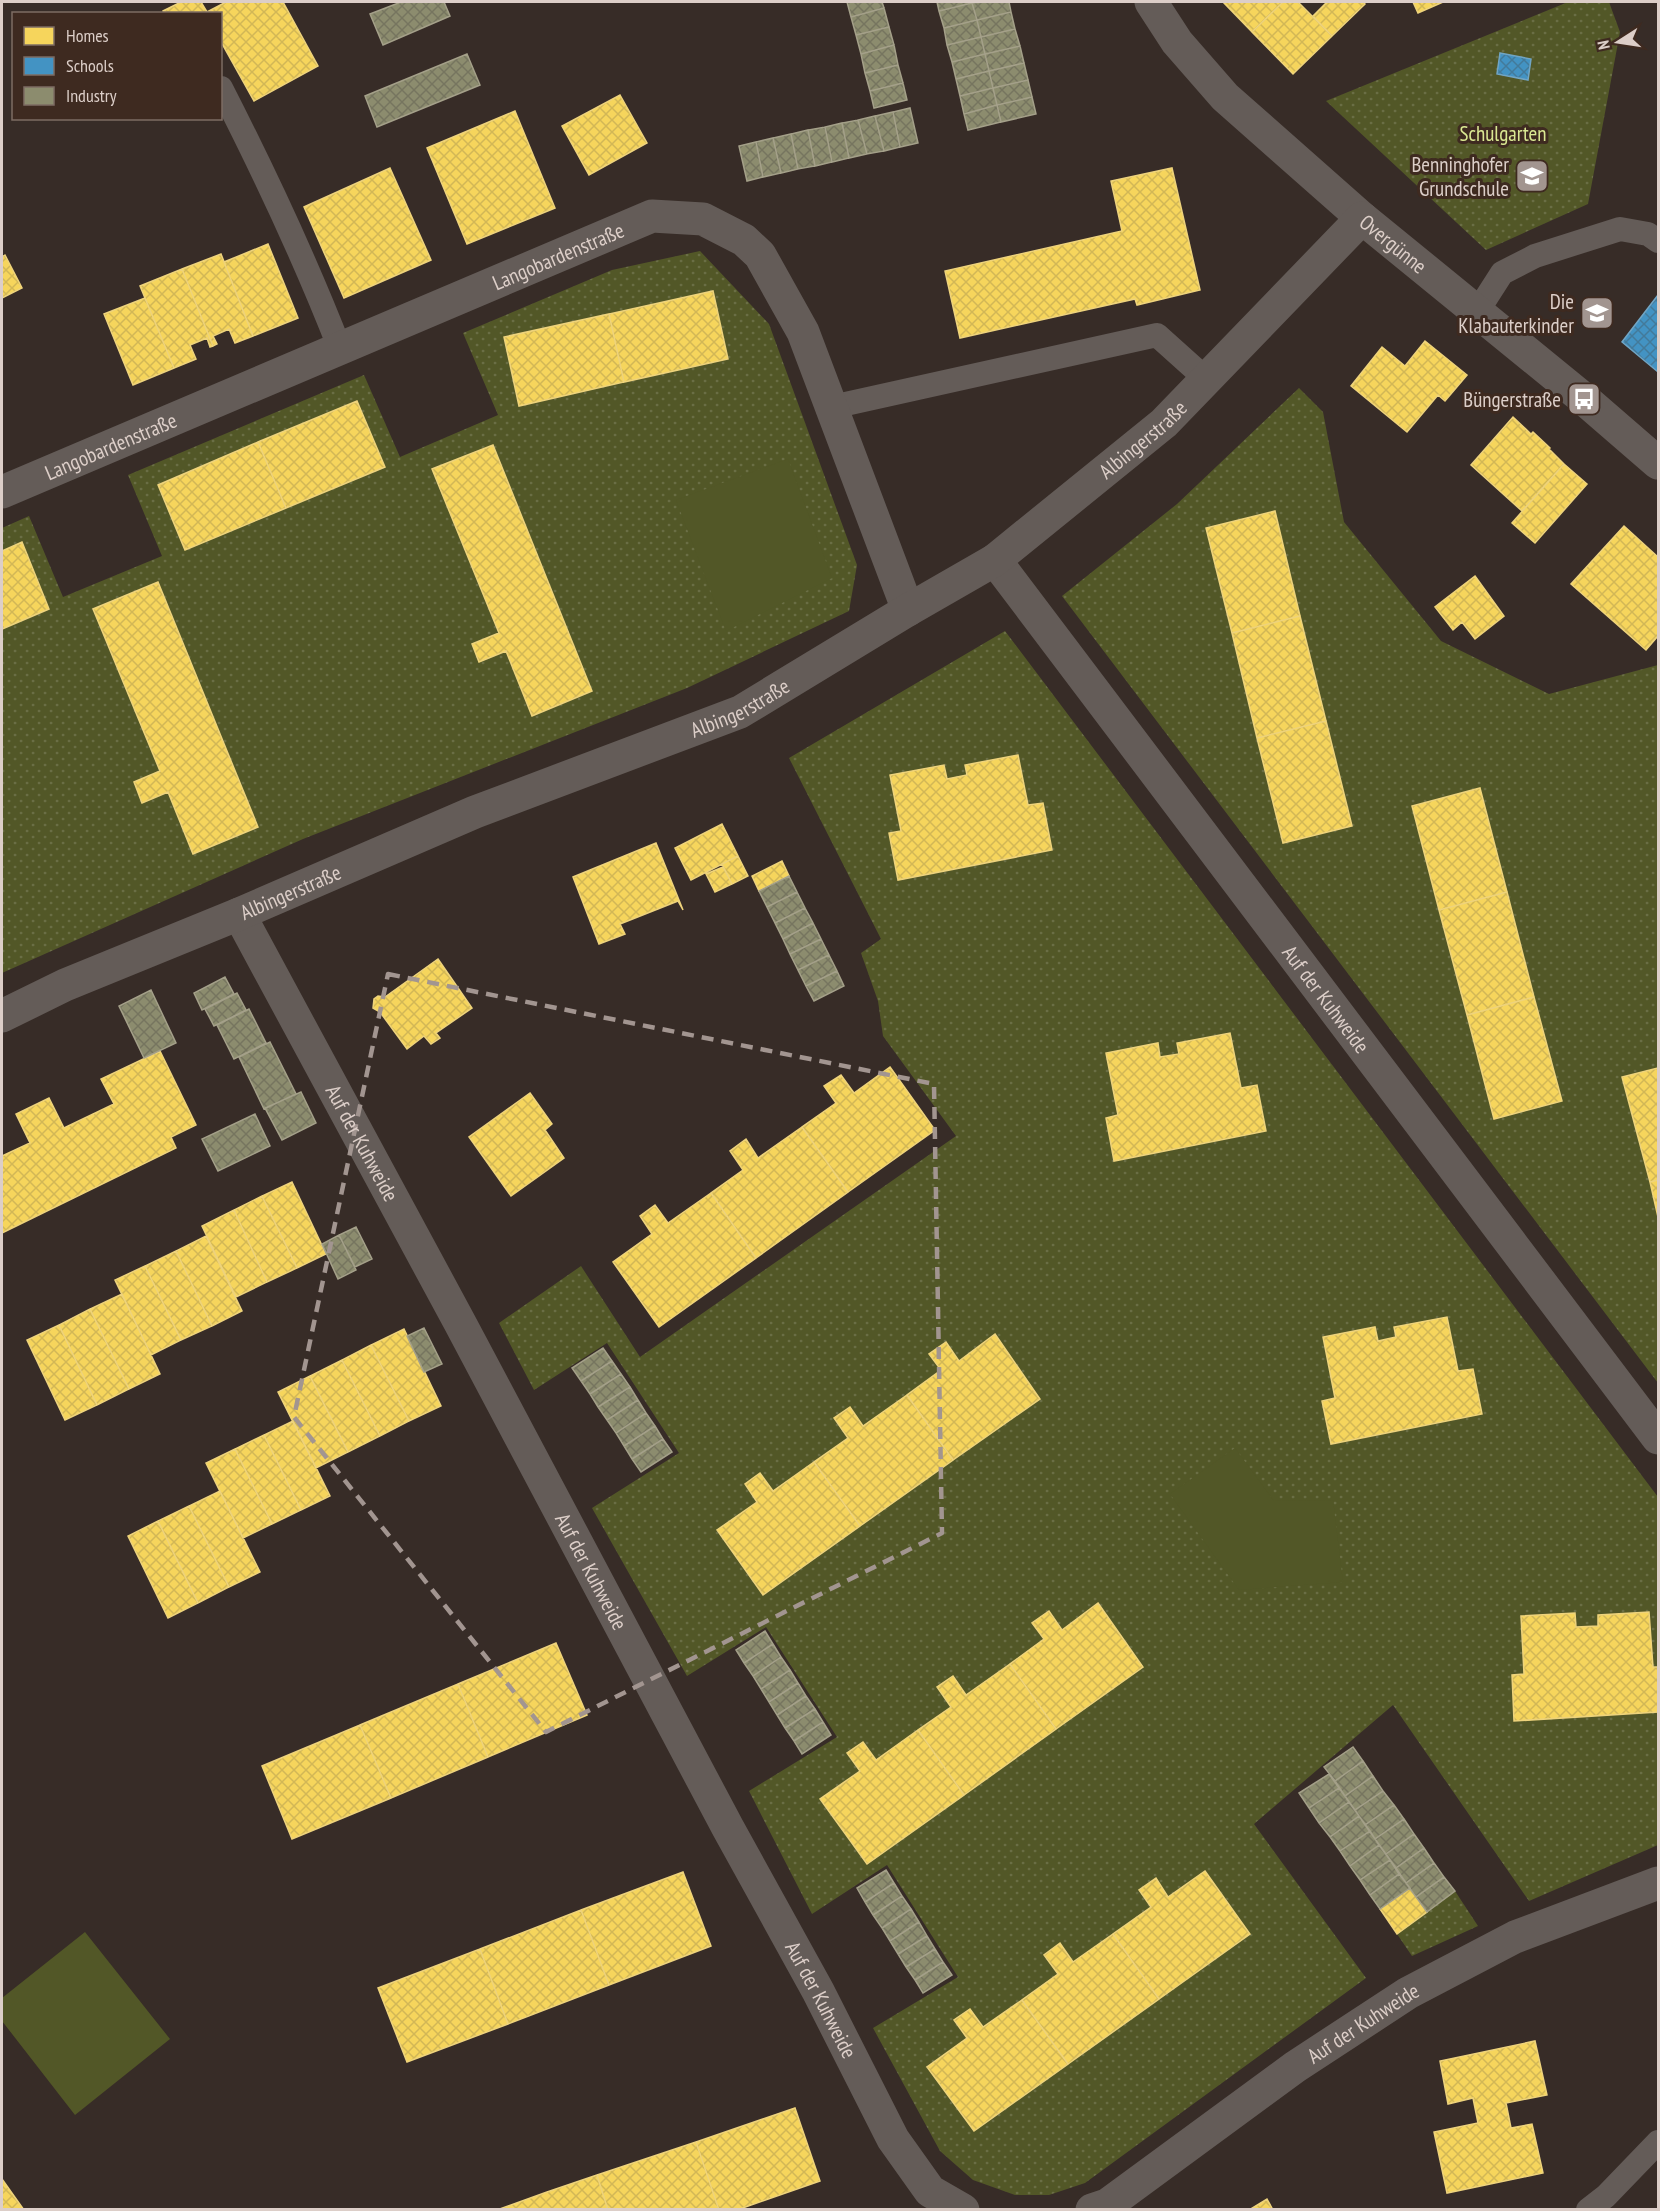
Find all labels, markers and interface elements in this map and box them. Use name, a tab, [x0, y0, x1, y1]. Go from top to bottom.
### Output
legend	[12, 12, 222, 120]
north arrow	[1588, 12, 1648, 72]
text: Homes	[66, 24, 109, 47]
text: N	[1593, 39, 1614, 51]
text: Schools	[66, 54, 114, 77]
text: Industry	[66, 84, 117, 107]
park label: Schulgarten	[1460, 120, 1546, 147]
place label: Benninghofer Grundschule	[1411, 151, 1509, 202]
school or university icon: Benninghofer Grundschule	[1514, 158, 1550, 194]
street label: Overgünne	[1354, 208, 1433, 279]
street label: Langobardenstraße	[488, 216, 628, 296]
place label: Die Klabauterkinder	[1458, 288, 1574, 339]
school or university icon: Die Klabauterkinder	[1579, 295, 1615, 331]
bus stop icon: Büngerstraße	[1566, 381, 1602, 417]
place label: Büngerstraße	[1463, 386, 1561, 413]
street label: Albingerstraße	[1093, 394, 1192, 484]
street label: Langobardenstraße	[41, 406, 181, 486]
street label: Albingerstraße	[686, 672, 794, 743]
street label: Albingerstraße	[236, 858, 345, 926]
street label: Auf der Kuhweide	[1277, 940, 1376, 1058]
street label: Auf der Kuhweide	[320, 1080, 405, 1206]
street label: Auf der Kuhweide	[550, 1508, 634, 1634]
street label: Auf der Kuhweide	[780, 1936, 863, 2063]
street label: Auf der Kuhweide	[1302, 1976, 1423, 2069]

